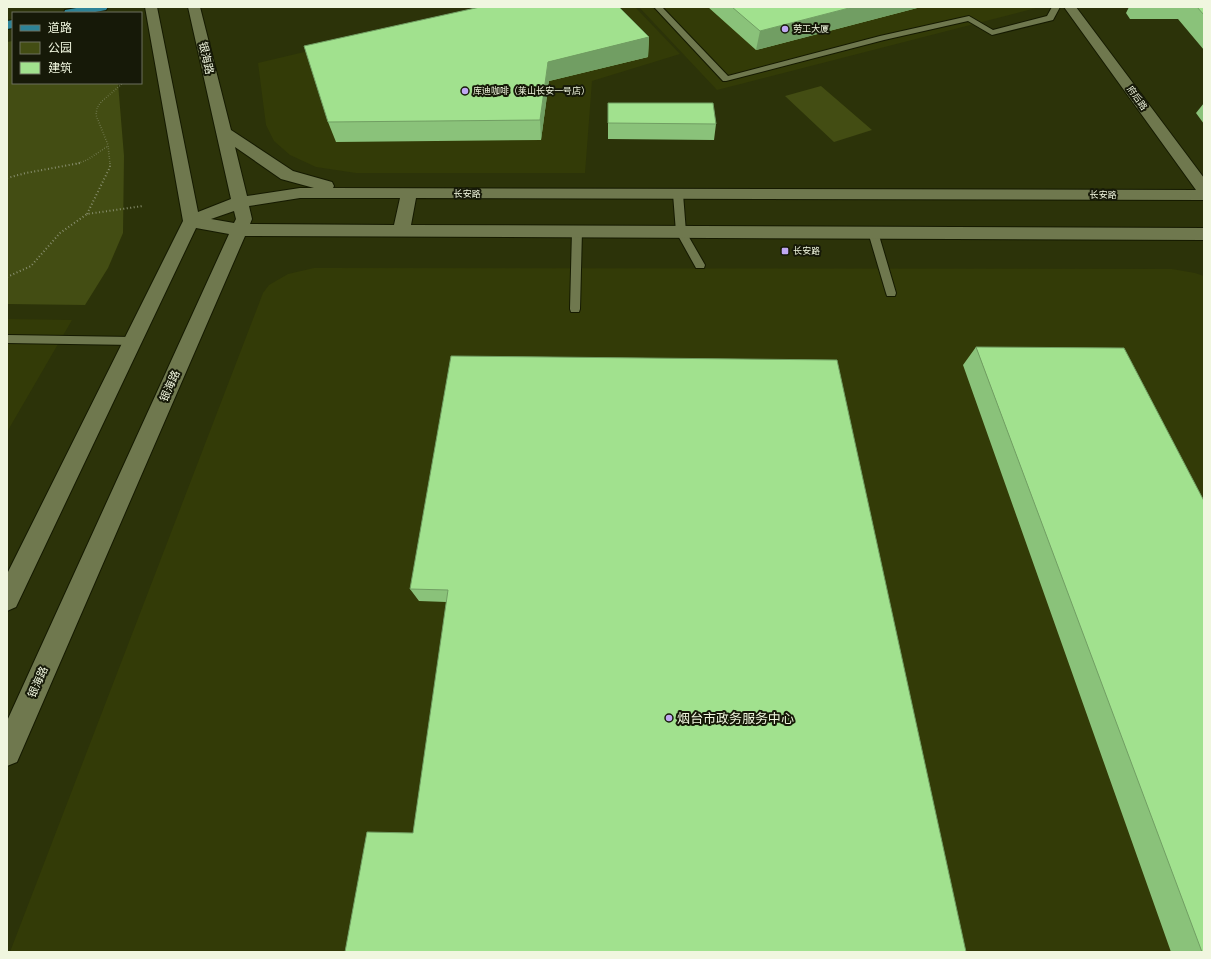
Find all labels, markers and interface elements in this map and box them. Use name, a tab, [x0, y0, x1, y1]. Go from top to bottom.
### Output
legend	[12, 12, 142, 84]
text: 道路	[48, 21, 72, 35]
marker: 劳工大厦	[780, 24, 790, 34]
place label: 劳工大厦	[793, 24, 829, 34]
street label: 银海路	[196, 40, 216, 76]
text: 公园	[48, 41, 72, 55]
text: 建筑	[48, 61, 72, 75]
street label: 府后路	[1125, 84, 1149, 112]
marker: 库迪咖啡（莱山长安一号店）	[460, 86, 470, 96]
place label: 库迪咖啡（莱山长安一号店）	[473, 86, 590, 96]
street label: 长安路	[453, 189, 481, 199]
street label: 长安路	[1089, 190, 1117, 200]
marker: 长安路	[780, 246, 790, 256]
place label: 长安路	[793, 246, 820, 256]
street label: 银海路	[157, 368, 183, 404]
street label: 银海路	[25, 664, 51, 700]
place label: 烟台市政务服务中心	[677, 711, 794, 726]
marker: 烟台市政务服务中心	[664, 713, 674, 723]

